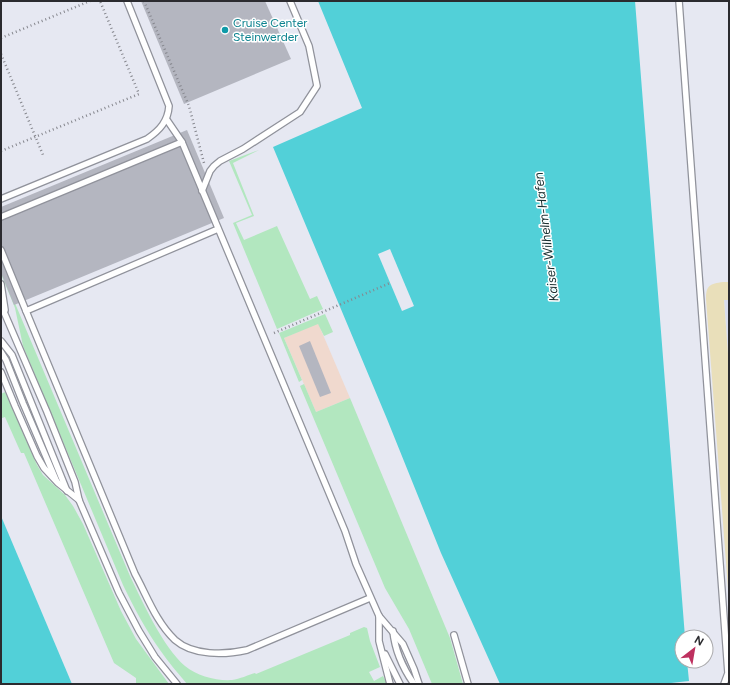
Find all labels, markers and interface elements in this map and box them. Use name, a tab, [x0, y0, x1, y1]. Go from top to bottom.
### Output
place label: Cruise Center Steinwerder	[233, 16, 307, 44]
marker: Cruise Center Steinwerder	[220, 25, 230, 35]
water label: Kaiser-Wilhelm-Hafen	[531, 171, 561, 303]
north arrow	[674, 629, 714, 669]
text: N	[692, 633, 706, 649]

